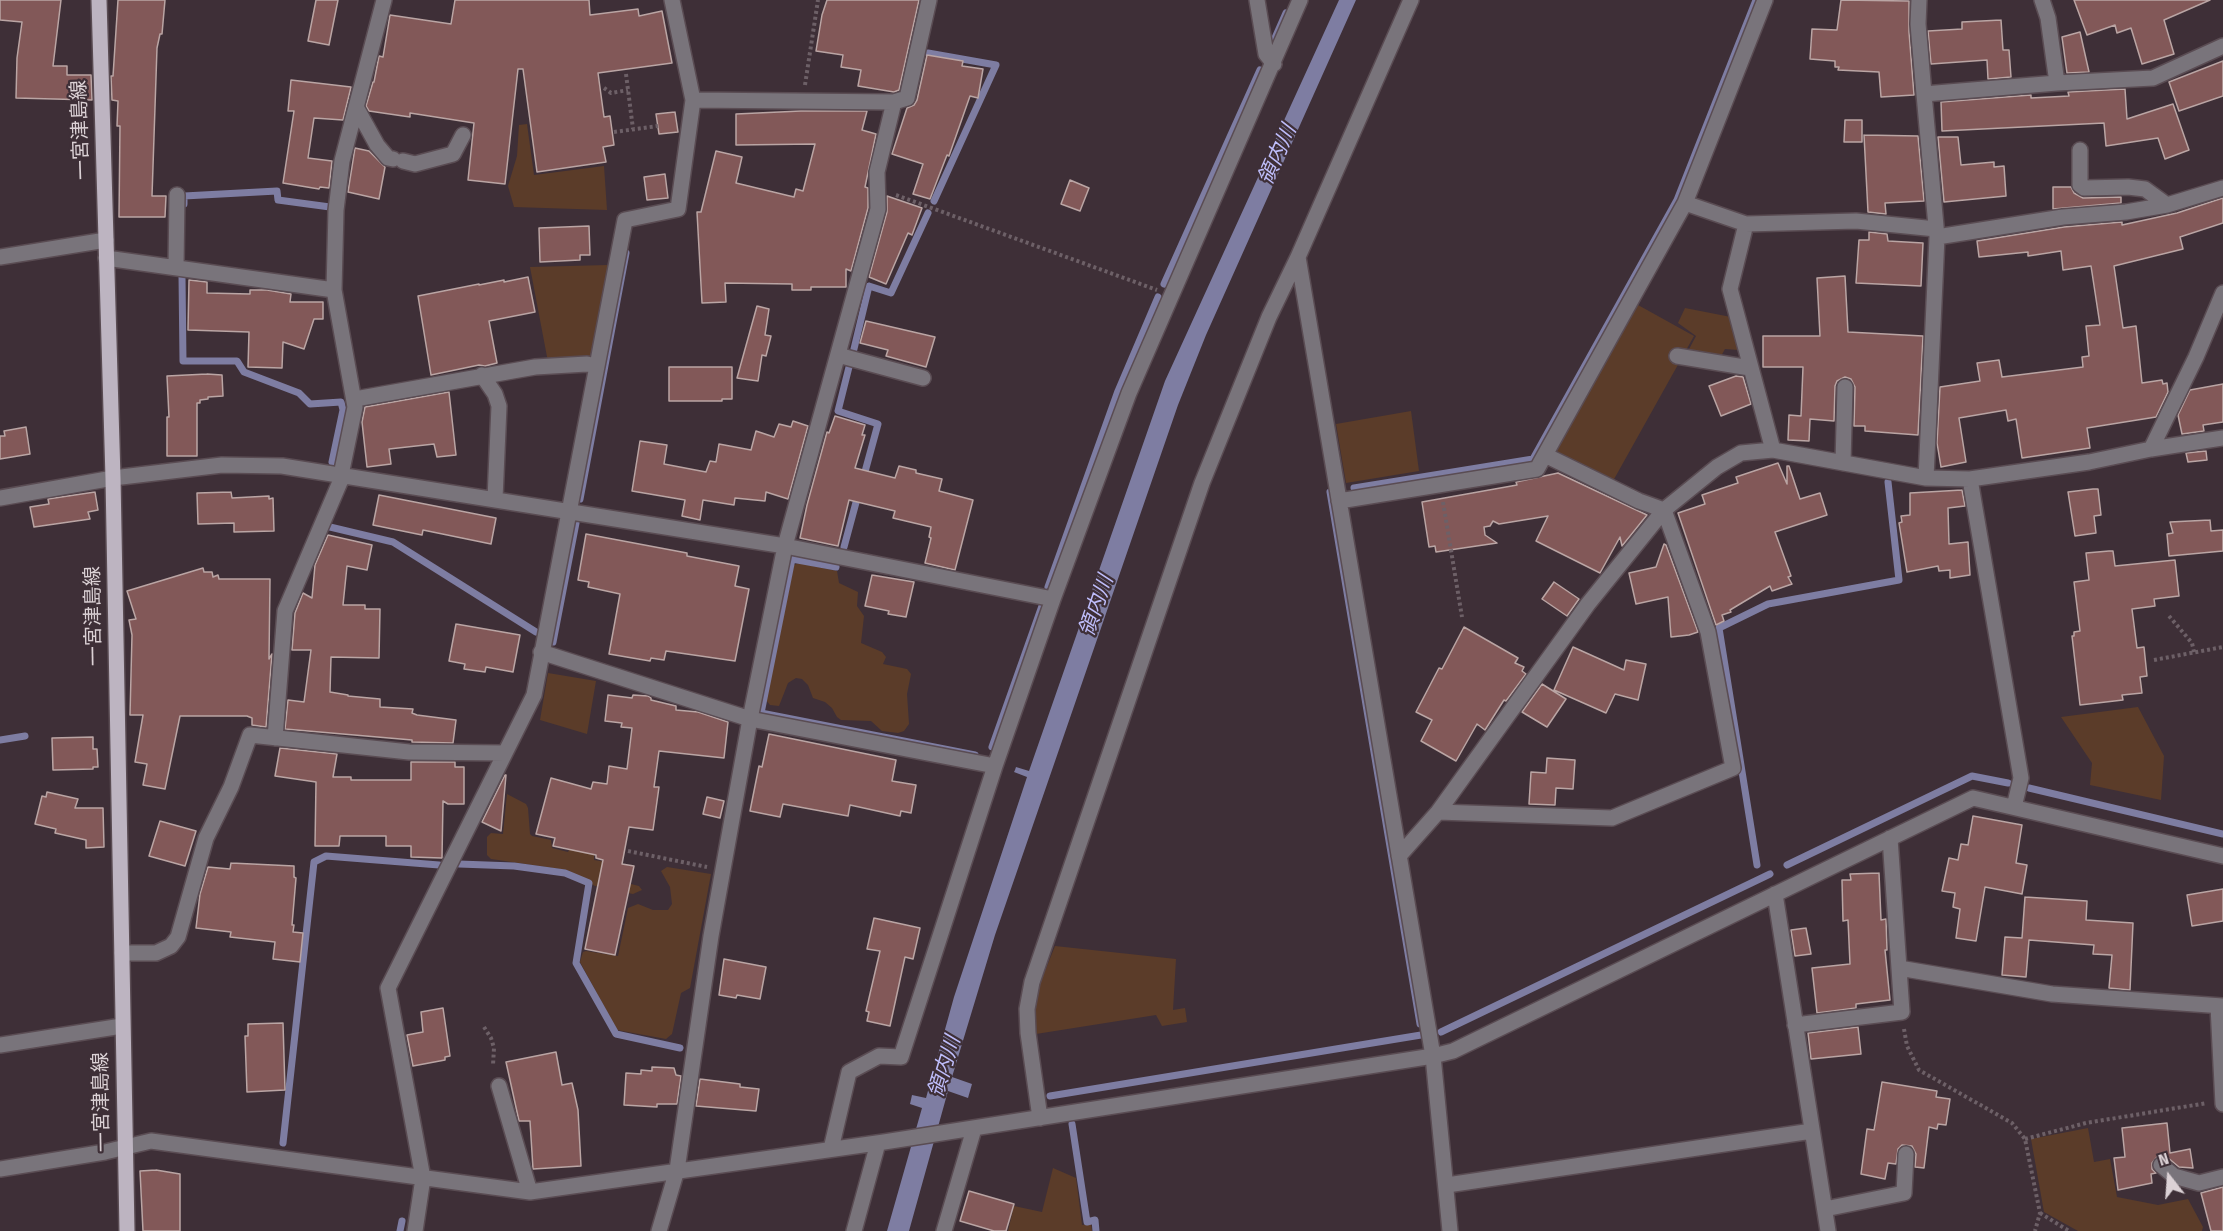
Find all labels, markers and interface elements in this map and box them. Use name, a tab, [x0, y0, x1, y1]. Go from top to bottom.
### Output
street label: 一宮津島線	[67, 80, 95, 180]
water label: 領内川	[1254, 121, 1302, 189]
street label: 一宮津島線	[81, 566, 107, 666]
water label: 領内川	[1075, 572, 1119, 640]
water label: 領内川	[924, 1033, 966, 1101]
street label: 一宮津島線	[89, 1052, 115, 1152]
north arrow	[2139, 1147, 2199, 1207]
text: N	[2156, 1149, 2171, 1170]

